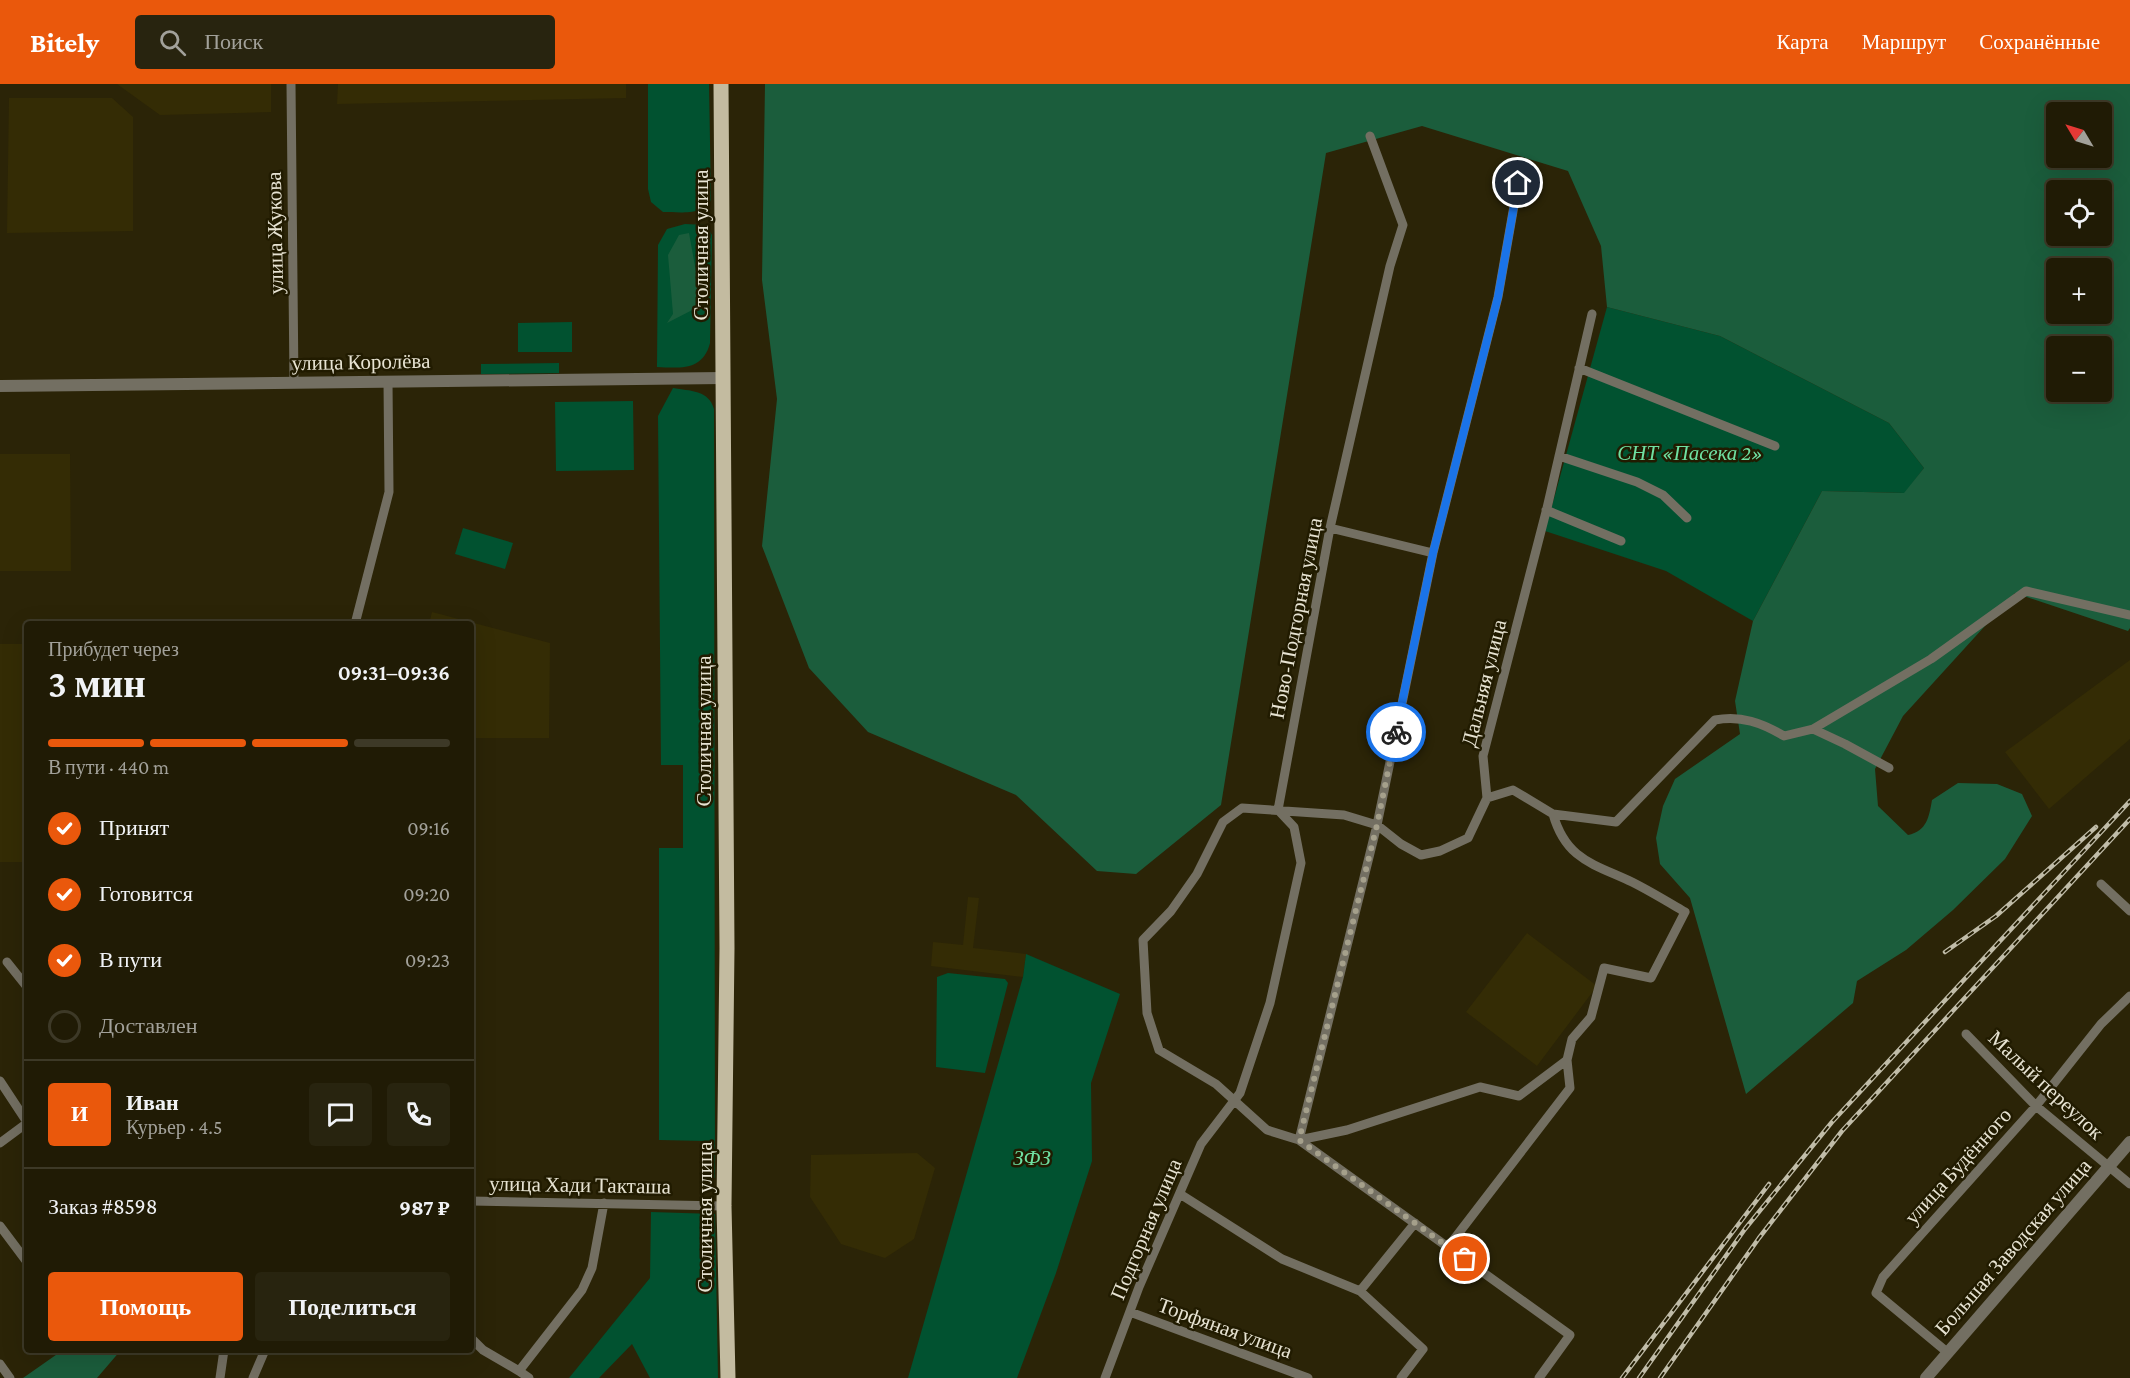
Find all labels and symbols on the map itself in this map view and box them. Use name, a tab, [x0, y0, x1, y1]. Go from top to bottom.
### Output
north arrow	[2046, 102, 2112, 168]
pin	[1492, 157, 1543, 208]
street label: Столичная улица	[689, 169, 713, 321]
street label: улица Жукова	[262, 171, 288, 295]
street label: улица Королёва	[291, 349, 431, 375]
park label: СНТ «Пасека 2»	[1617, 441, 1763, 465]
street label: Ново-Подгорная улица	[1265, 515, 1327, 721]
street label: Дальняя улица	[1457, 616, 1512, 749]
street label: Столичная улица	[692, 655, 716, 807]
courier	[1366, 702, 1426, 762]
street label: Малый переулок	[1983, 1026, 2109, 1145]
street label: улица Будённого	[1900, 1103, 2016, 1229]
street label: Столичная улица	[693, 1141, 717, 1293]
park label: ЗФЗ	[1013, 1146, 1051, 1170]
street label: Большая Заводская улица	[1930, 1153, 2096, 1340]
street label: Подгорная улица	[1105, 1154, 1187, 1303]
street label: улица Хади Такташа	[489, 1171, 672, 1199]
pin	[1439, 1233, 1490, 1284]
street label: Торфяная улица	[1155, 1293, 1296, 1364]

